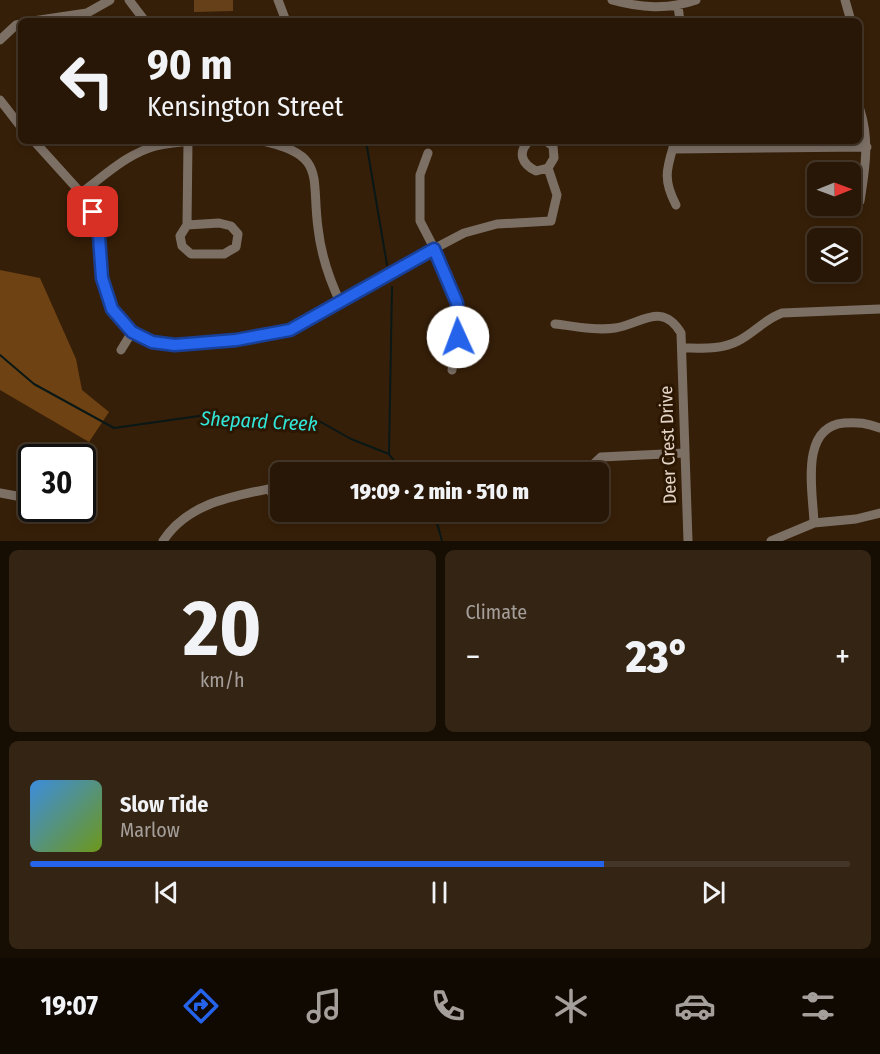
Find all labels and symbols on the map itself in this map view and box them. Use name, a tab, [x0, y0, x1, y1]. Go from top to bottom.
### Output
north arrow	[807, 162, 861, 216]
pin	[67, 186, 118, 237]
position arrow	[426, 305, 490, 369]
street label: Deer Crest Drive	[655, 385, 681, 504]
water label: Shepard Creek	[199, 406, 318, 436]
speed limit sign: 30	[18, 444, 96, 522]

